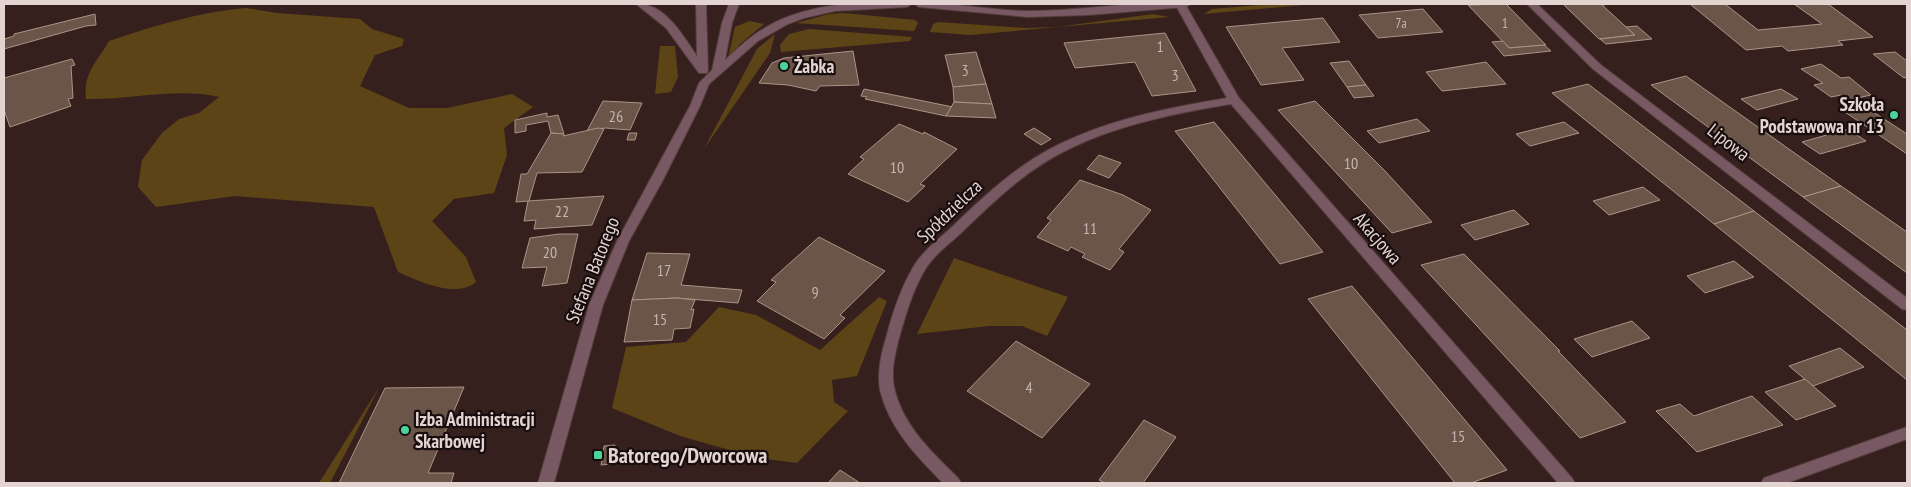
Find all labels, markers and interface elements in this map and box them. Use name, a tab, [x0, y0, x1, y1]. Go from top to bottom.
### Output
house number: 7a	[1395, 14, 1407, 32]
house number: 1	[1502, 14, 1508, 32]
house number: 1	[1156, 36, 1164, 56]
place label: Żabka	[794, 54, 834, 78]
marker: Żabka	[778, 60, 790, 72]
house number: 3	[961, 60, 969, 80]
house number: 3	[1171, 65, 1179, 85]
place label: Szkoła Podstawowa nr 13	[1760, 92, 1884, 138]
house number: 26	[609, 106, 623, 126]
marker: Szkoła Podstawowa nr 13	[1888, 109, 1900, 121]
street label: Lipowa	[1703, 118, 1755, 166]
house number: 10	[1344, 153, 1358, 173]
house number: 10	[890, 157, 904, 177]
street label: Spółdzielcza	[911, 174, 987, 248]
house number: 22	[555, 201, 569, 221]
street label: Akacjowa	[1349, 207, 1407, 269]
street label: Stefana Batorego	[560, 213, 624, 327]
house number: 11	[1083, 218, 1097, 238]
house number: 20	[543, 242, 557, 262]
house number: 17	[657, 260, 671, 280]
house number: 9	[811, 282, 819, 302]
house number: 15	[653, 309, 667, 329]
house number: 4	[1025, 377, 1033, 397]
place label: Izba Administracji Skarbowej	[415, 407, 535, 453]
marker: Izba Administracji Skarbowej	[399, 424, 411, 436]
house number: 15	[1451, 426, 1465, 446]
place label: Batorego/Dworcowa	[608, 441, 767, 469]
marker: Batorego/Dworcowa	[592, 449, 604, 461]

